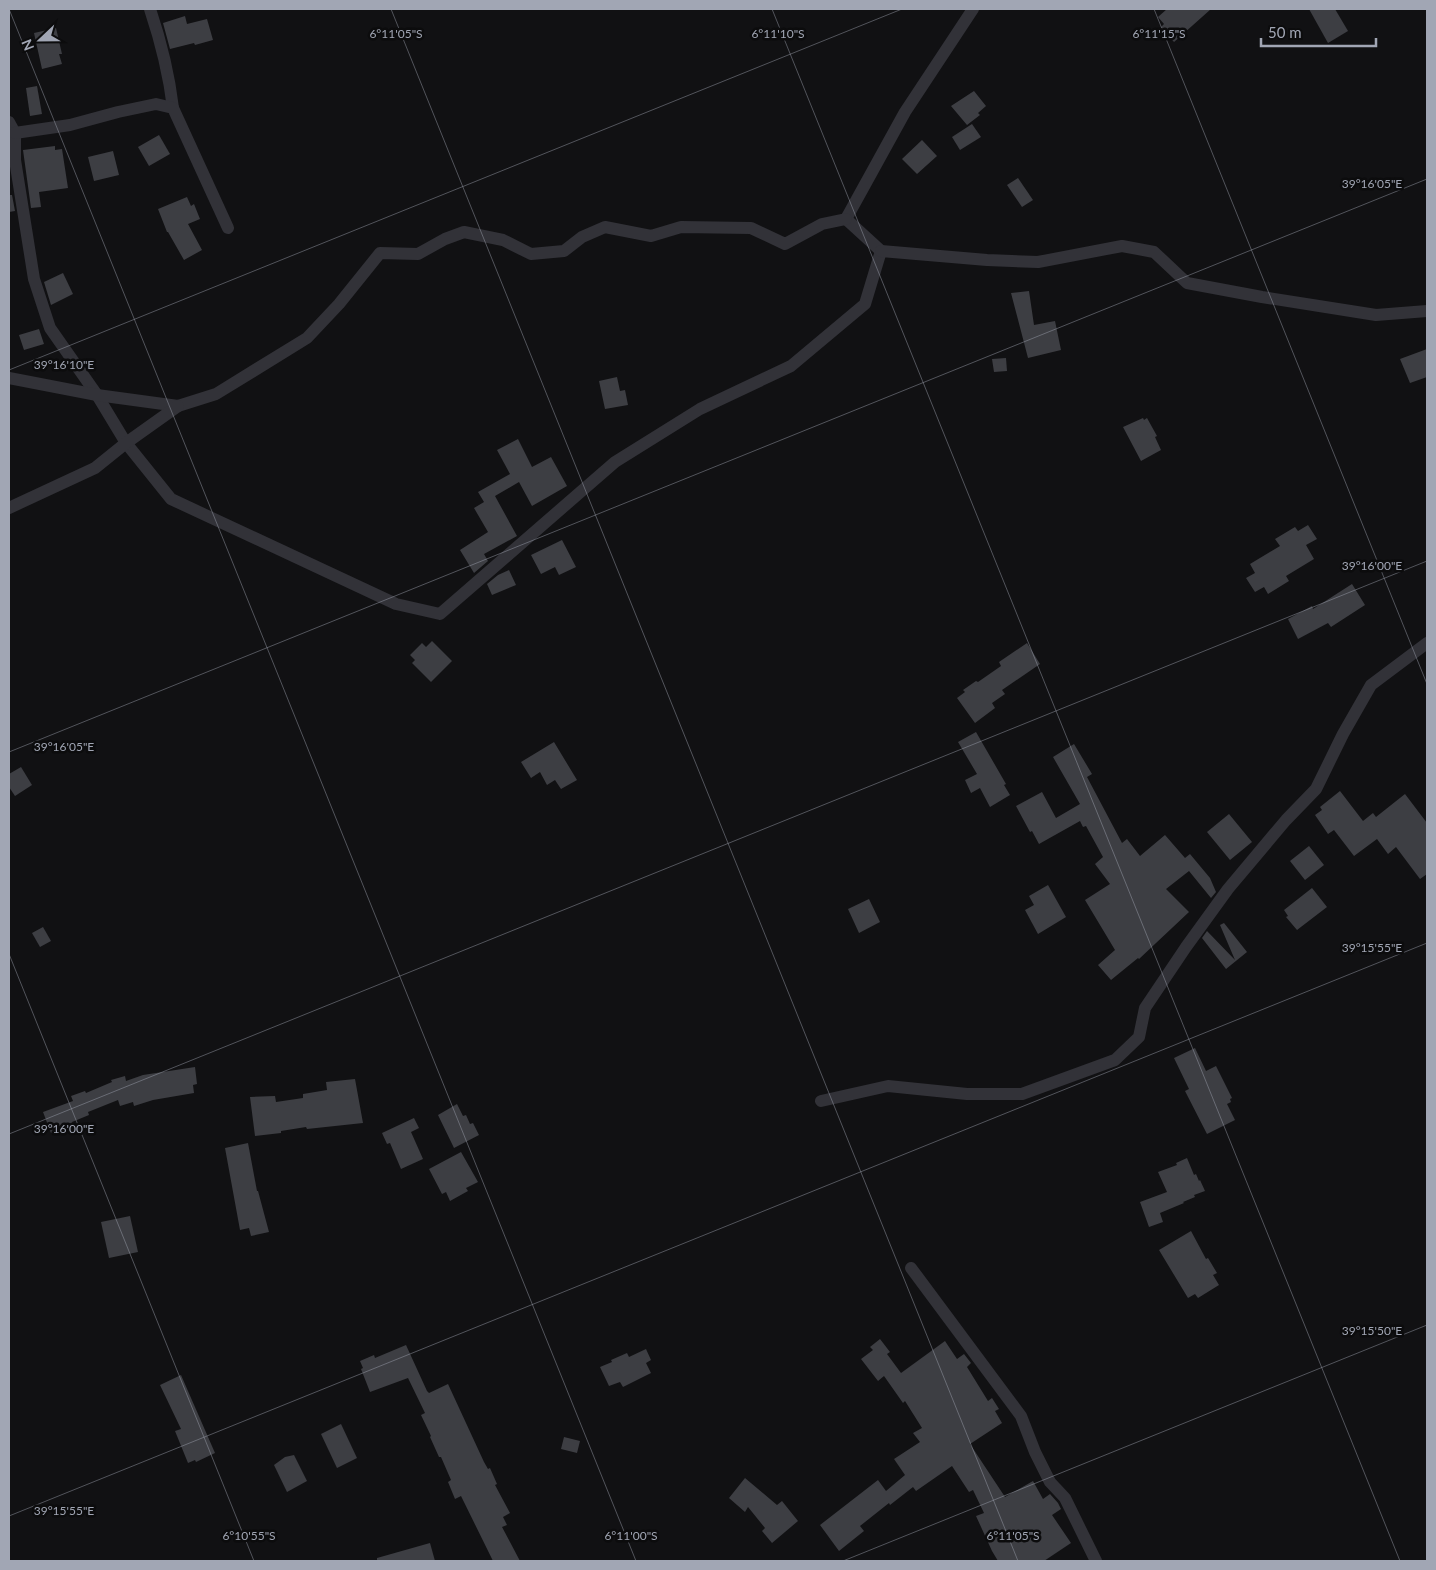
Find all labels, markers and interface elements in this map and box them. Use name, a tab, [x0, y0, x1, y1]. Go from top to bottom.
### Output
north arrow	[15, 15, 65, 65]
scale bar	[1261, 15, 1376, 47]
text: 50 m	[1268, 23, 1302, 41]
text: 6°11'05"S	[369, 26, 423, 41]
text: 6°11'10"S	[751, 26, 805, 41]
text: 6°11'15"S	[1132, 26, 1186, 41]
text: N	[18, 37, 37, 53]
text: 39°16'05"E	[1342, 176, 1402, 191]
text: 39°16'10"E	[34, 357, 94, 372]
text: 39°16'00"E	[1342, 558, 1402, 573]
text: 39°16'05"E	[34, 739, 94, 754]
text: 39°15'55"E	[1342, 940, 1402, 955]
text: 39°16'00"E	[34, 1121, 94, 1136]
text: 39°15'50"E	[1342, 1323, 1402, 1338]
text: 39°15'55"E	[34, 1503, 94, 1518]
text: 6°10'55"S	[222, 1528, 276, 1543]
text: 6°11'00"S	[604, 1528, 658, 1543]
text: 6°11'05"S	[986, 1528, 1040, 1543]

